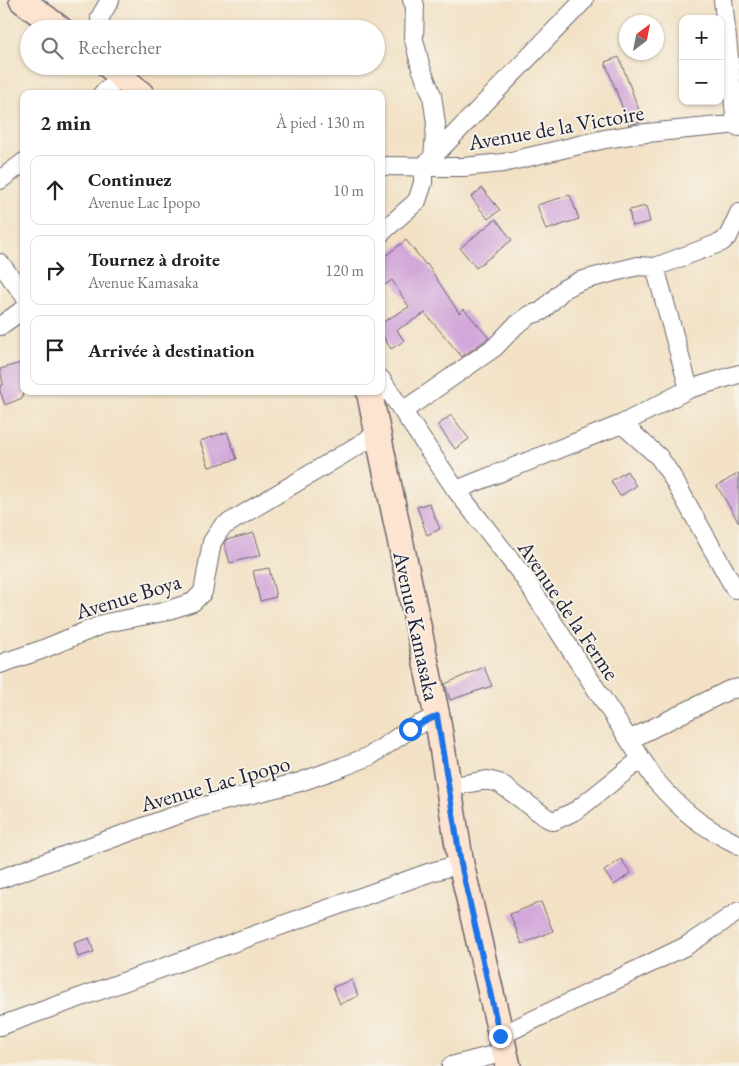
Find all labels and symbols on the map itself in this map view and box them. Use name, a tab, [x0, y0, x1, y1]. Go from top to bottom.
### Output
north arrow	[619, 15, 664, 60]
street label: Avenue de la Victoire	[465, 98, 647, 157]
street label: Avenue de la Ferme	[511, 534, 626, 686]
street label: Avenue Kamasaka	[386, 548, 447, 704]
street label: Avenue Boya	[71, 567, 185, 627]
route start	[399, 718, 422, 741]
street label: Avenue Lac Ipopo	[136, 748, 294, 819]
route end	[489, 1025, 512, 1048]

